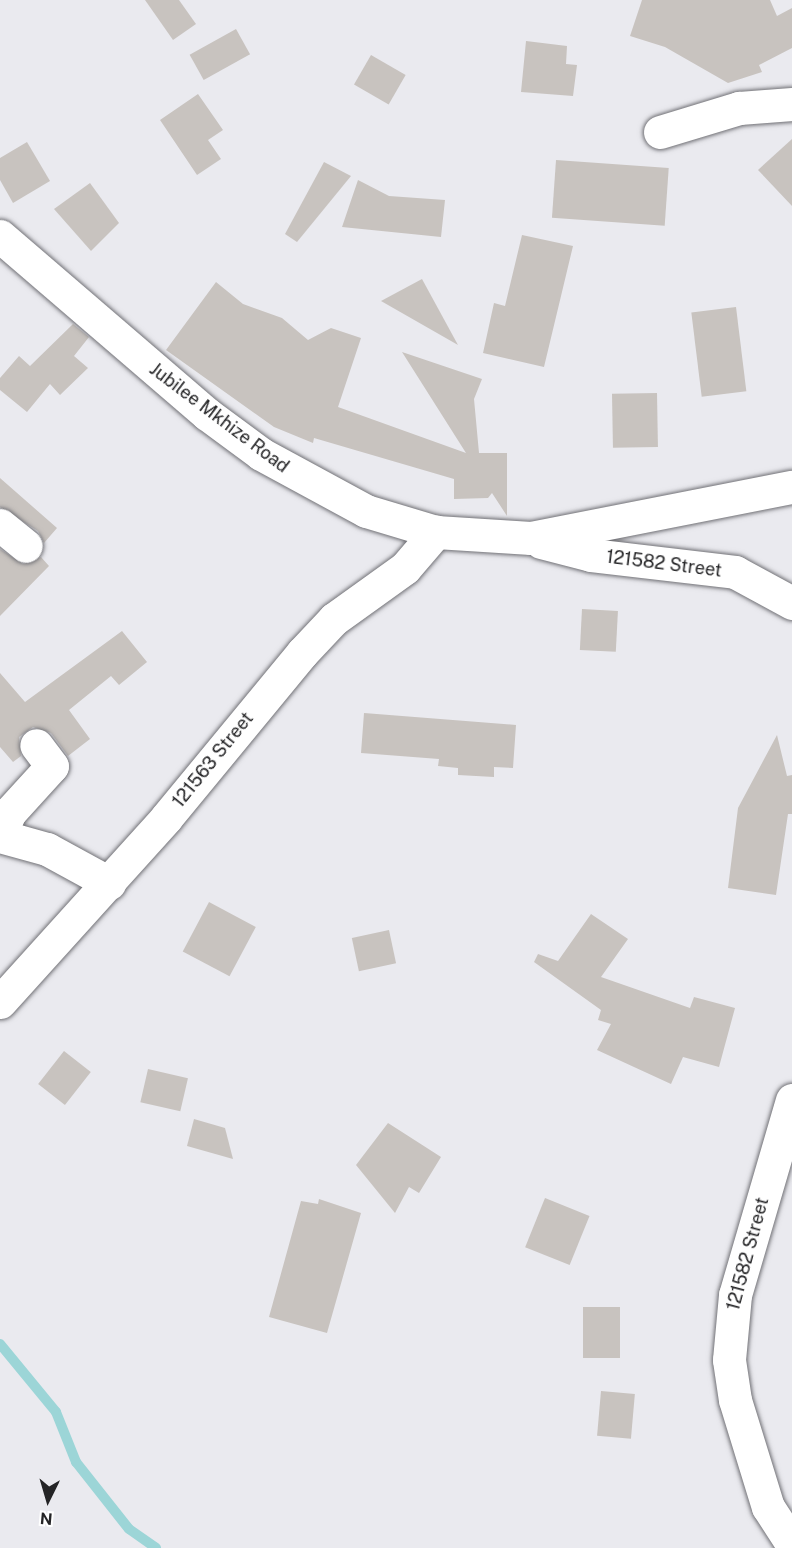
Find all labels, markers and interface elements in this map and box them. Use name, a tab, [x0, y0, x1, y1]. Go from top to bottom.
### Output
street label: Jubilee Mkhize Road	[145, 358, 293, 478]
street label: 121582 Street	[605, 546, 723, 582]
street label: 121563 Street	[168, 708, 258, 812]
street label: 121582 Street	[723, 1195, 773, 1313]
north arrow	[18, 1470, 78, 1530]
text: N	[39, 1508, 53, 1528]

